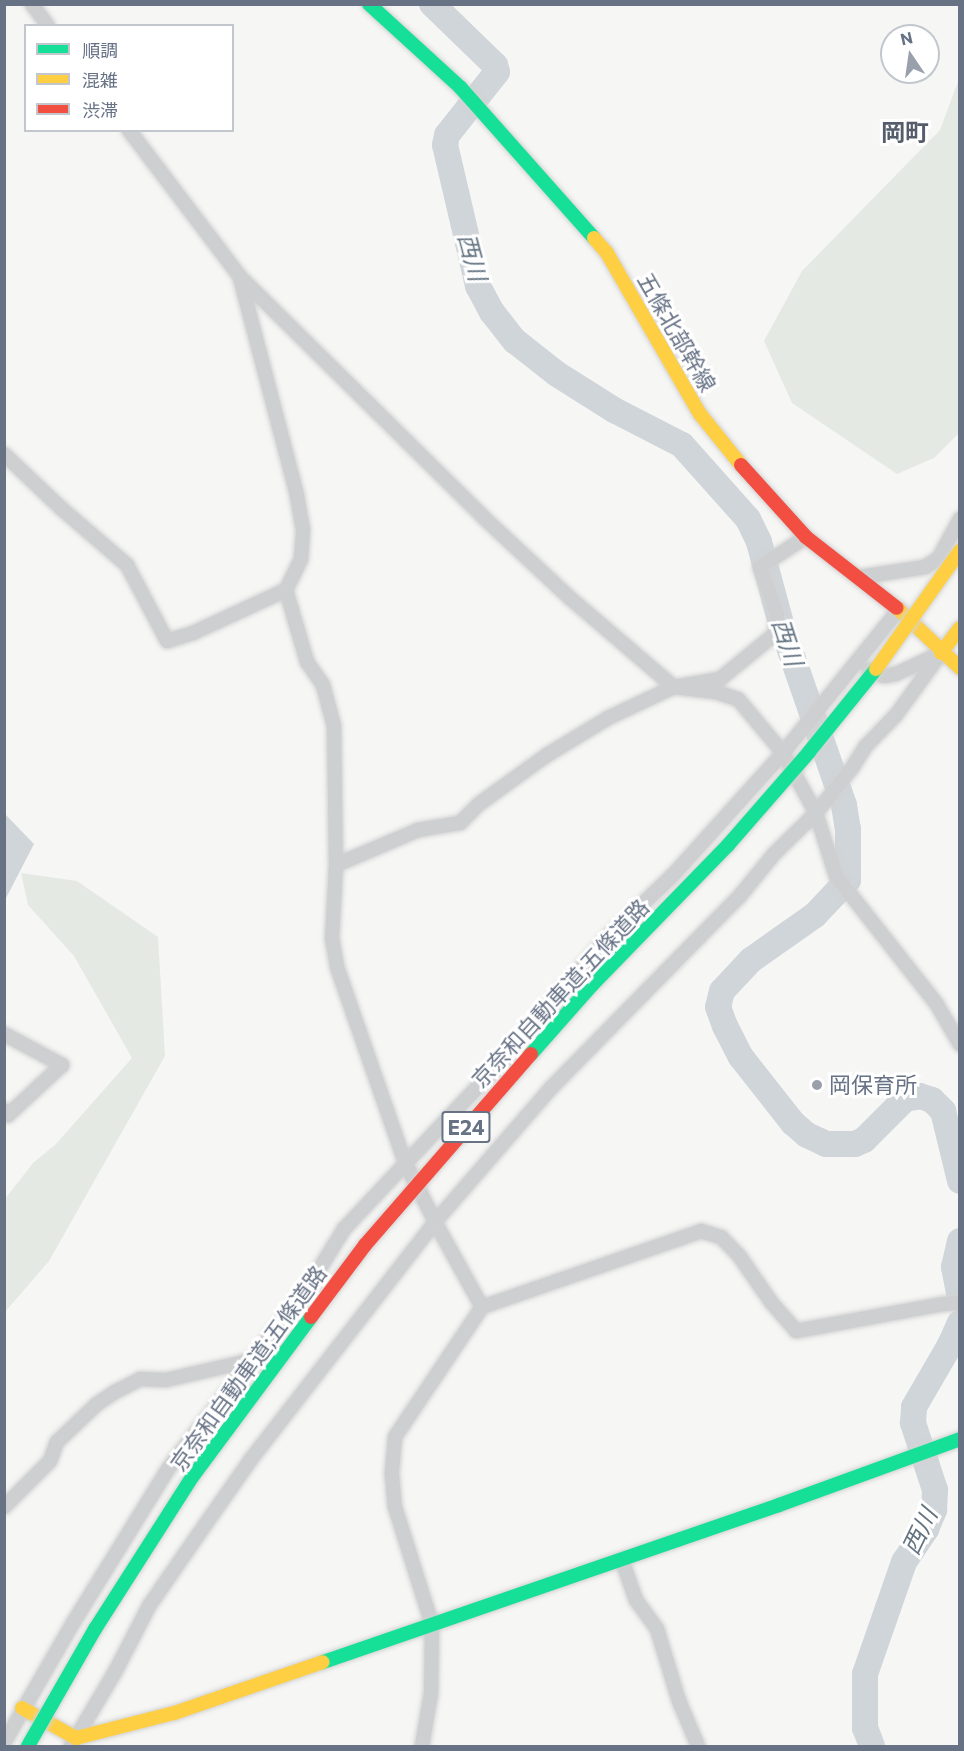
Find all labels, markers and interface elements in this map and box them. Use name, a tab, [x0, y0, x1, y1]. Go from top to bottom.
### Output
legend	[24, 24, 234, 132]
north arrow	[880, 24, 940, 84]
text: N	[898, 27, 914, 49]
text: 順調	[82, 39, 118, 61]
text: 混雑	[82, 69, 118, 91]
text: 渋滞	[82, 99, 118, 121]
district label: 岡町	[881, 118, 929, 146]
water label: 西川	[453, 230, 493, 284]
street label: 五條北部幹線	[633, 268, 721, 396]
water label: 西川	[767, 615, 809, 669]
street label: 京奈和自動車道;五條道路	[466, 894, 654, 1092]
place label: 岡保育所	[829, 1072, 917, 1098]
marker: 岡保育所	[810, 1078, 824, 1092]
road number: E24	[440, 1109, 492, 1145]
street label: 京奈和自動車道;五條道路	[165, 1260, 331, 1476]
water label: 西川	[896, 1503, 942, 1559]

